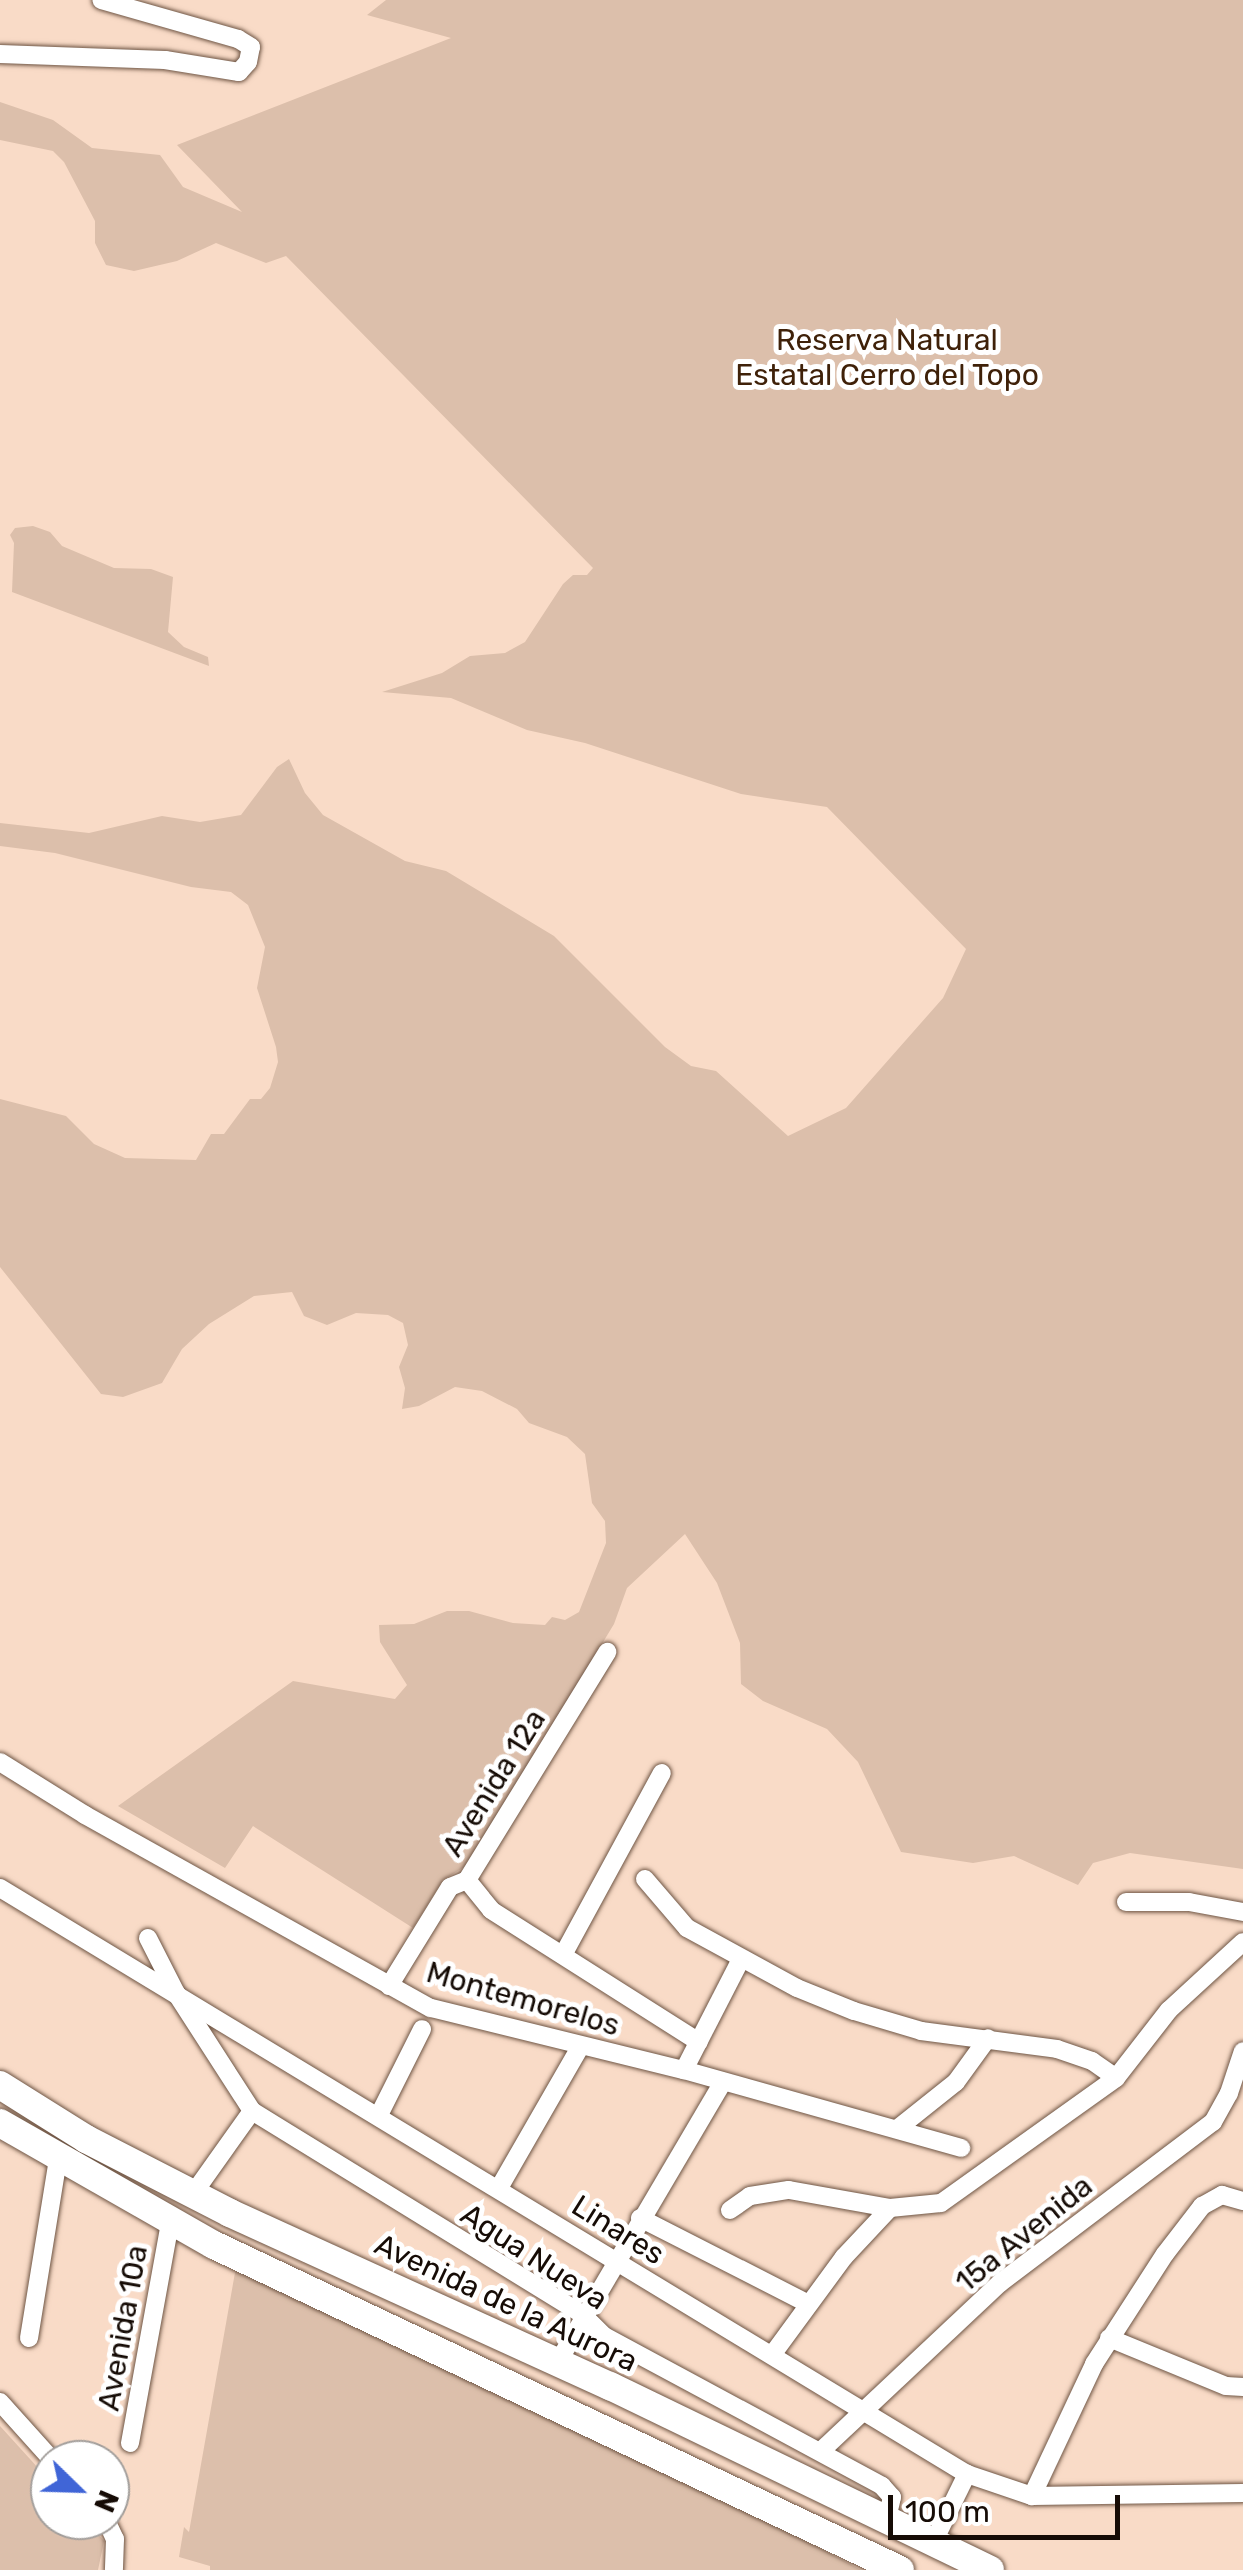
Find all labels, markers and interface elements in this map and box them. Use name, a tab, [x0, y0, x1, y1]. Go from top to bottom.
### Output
park label: Reserva Natural Estatal Cerro del Topo	[735, 322, 1039, 392]
street label: Avenida 12a	[435, 1703, 553, 1863]
street label: Montemorelos	[422, 1954, 624, 2044]
street label: 15a Avenida	[948, 2168, 1100, 2300]
street label: Linares	[565, 2188, 671, 2272]
street label: Agua Nueva	[454, 2196, 614, 2318]
street label: Avenida de la Aurora	[369, 2226, 643, 2380]
street label: Avenida 10a	[91, 2242, 155, 2414]
north arrow	[30, 2440, 130, 2540]
scale bar	[893, 2475, 1126, 2537]
text: N	[87, 2485, 125, 2517]
text: 100 m	[905, 2494, 990, 2530]

